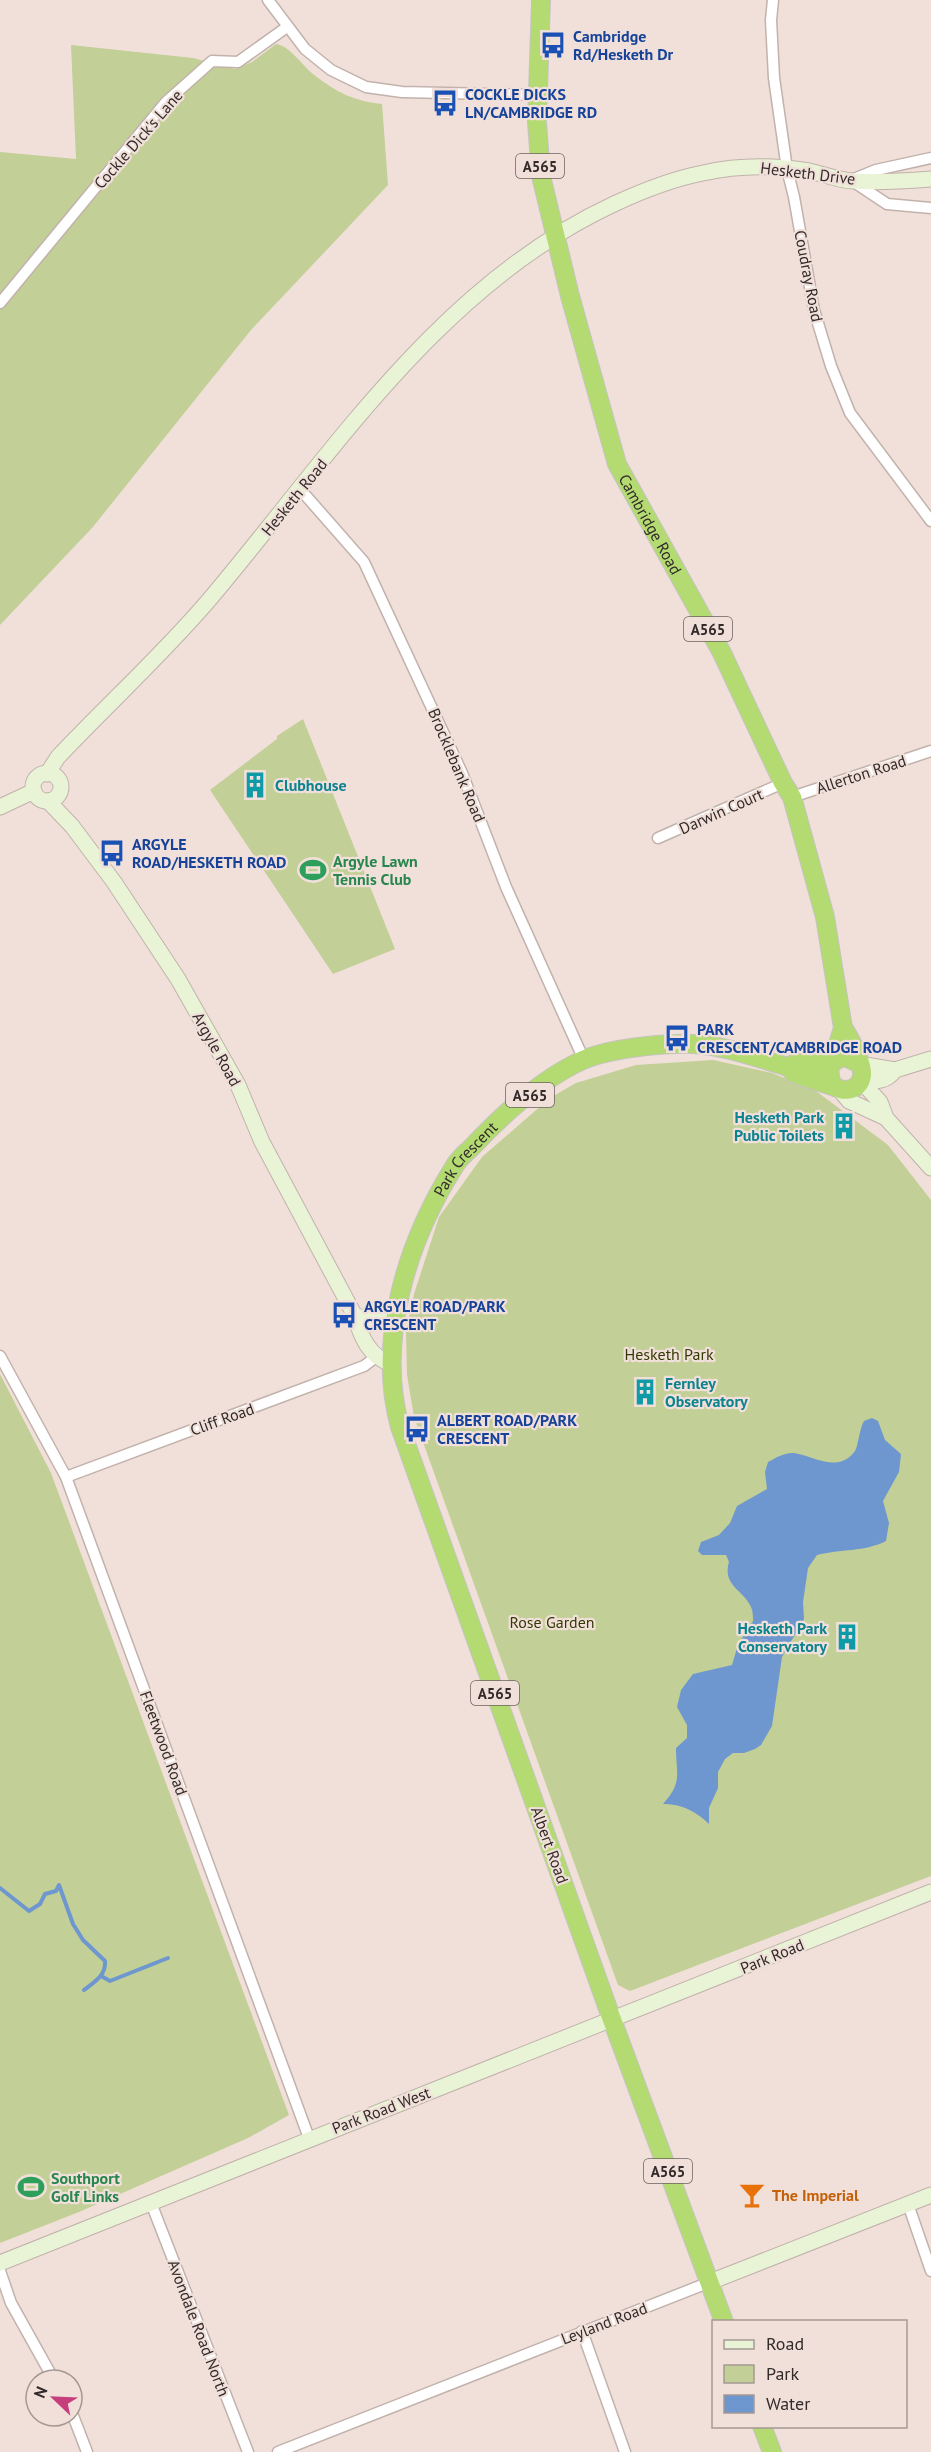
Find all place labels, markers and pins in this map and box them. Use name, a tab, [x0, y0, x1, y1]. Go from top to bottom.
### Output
place label: Cambridge Rd/Hesketh Dr	[573, 26, 674, 64]
bus stop icon: Cambridge Rd/Hesketh Dr	[538, 30, 568, 60]
place label: COCKLE DICKS LN/CAMBRIDGE RD	[465, 84, 597, 122]
bus stop icon: COCKLE DICKS LN/CAMBRIDGE RD	[430, 88, 460, 118]
building icon: Clubhouse	[240, 770, 270, 800]
place label: Clubhouse	[275, 775, 347, 795]
place label: ARGYLE ROAD/HESKETH ROAD	[132, 834, 286, 872]
bus stop icon: ARGYLE ROAD/HESKETH ROAD	[97, 838, 127, 868]
place label: Argyle Lawn Tennis Club	[333, 851, 418, 889]
sports icon: Argyle Lawn Tennis Club	[298, 855, 328, 885]
place label: PARK CRESCENT/CAMBRIDGE ROAD	[697, 1019, 902, 1057]
bus stop icon: PARK CRESCENT/CAMBRIDGE ROAD	[662, 1023, 692, 1053]
place label: Hesketh Park Public Toilets	[734, 1107, 824, 1145]
building icon: Hesketh Park Public Toilets	[829, 1111, 859, 1141]
place label: ARGYLE ROAD/PARK CRESCENT	[364, 1296, 506, 1334]
bus stop icon: ARGYLE ROAD/PARK CRESCENT	[329, 1300, 359, 1330]
place label: Fernley Observatory	[665, 1373, 748, 1411]
building icon: Fernley Observatory	[630, 1377, 660, 1407]
place label: ALBERT ROAD/PARK CRESCENT	[437, 1410, 577, 1448]
bus stop icon: ALBERT ROAD/PARK CRESCENT	[402, 1414, 432, 1444]
place label: Hesketh Park Conservatory	[737, 1618, 827, 1656]
building icon: Hesketh Park Conservatory	[832, 1622, 862, 1652]
place label: Southport Golf Links	[51, 2168, 120, 2206]
sports icon: Southport Golf Links	[16, 2172, 46, 2202]
bar icon: The Imperial	[737, 2180, 767, 2210]
place label: The Imperial	[772, 2185, 859, 2205]

